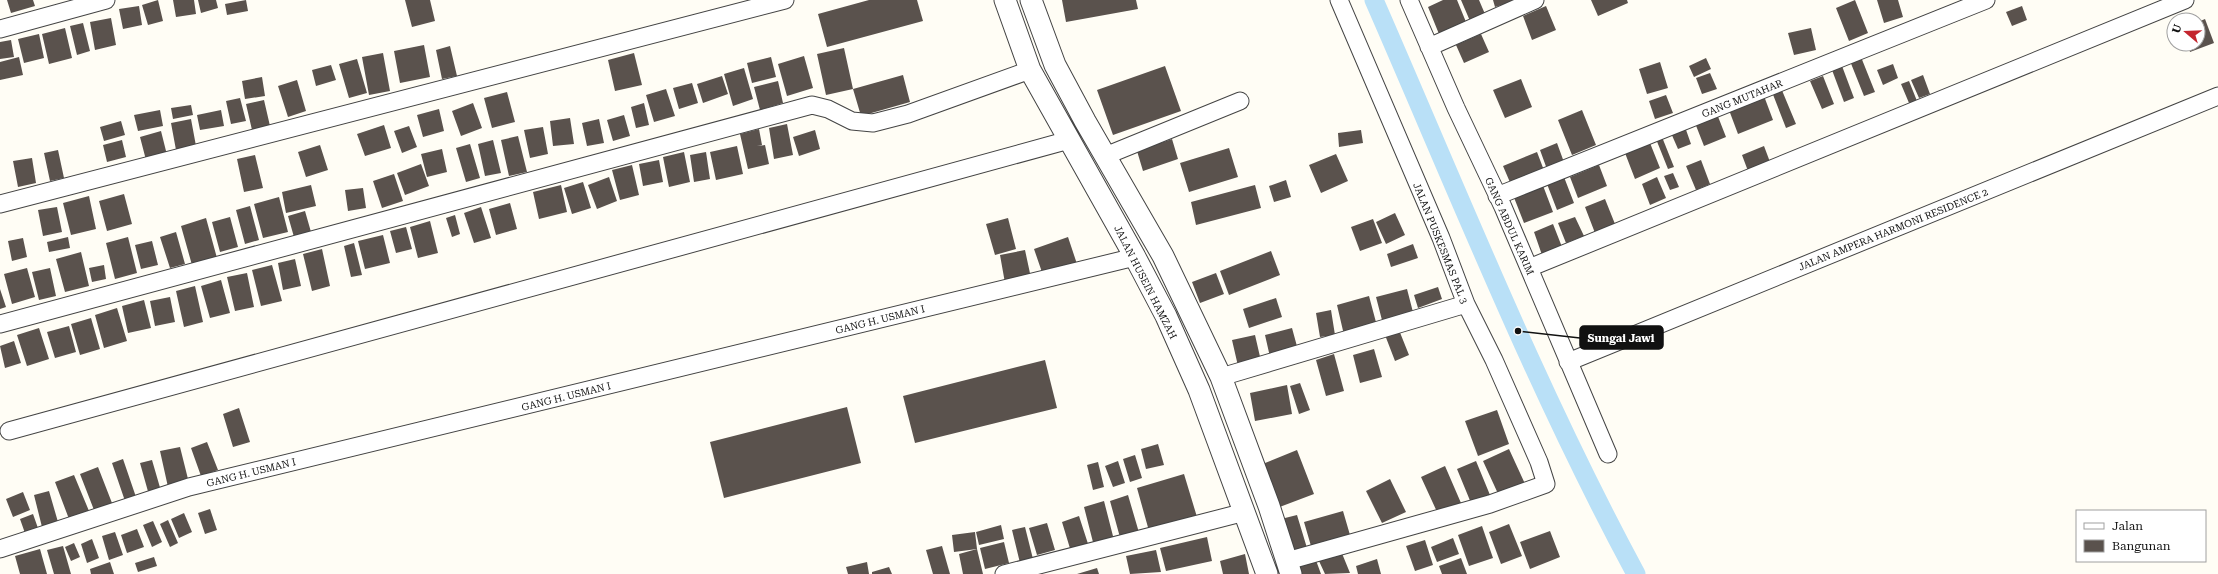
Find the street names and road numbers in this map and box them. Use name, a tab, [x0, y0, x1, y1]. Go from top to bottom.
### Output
street label: GANG MUTAHAR	[1700, 77, 1784, 120]
street label: GANG ABDUL KARIM	[1483, 176, 1536, 277]
street label: JALAN PUSKESMAS PAL 3	[1411, 181, 1470, 306]
street label: JALAN AMPERA HARMONI RESIDENCE 2	[1797, 186, 1990, 273]
street label: JALAN HUSEIN HAMZAH	[1112, 224, 1179, 341]
street label: GANG H. USMAN I	[834, 303, 926, 336]
street label: GANG H. USMAN I	[520, 380, 612, 413]
street label: GANG H. USMAN I	[205, 456, 297, 489]

